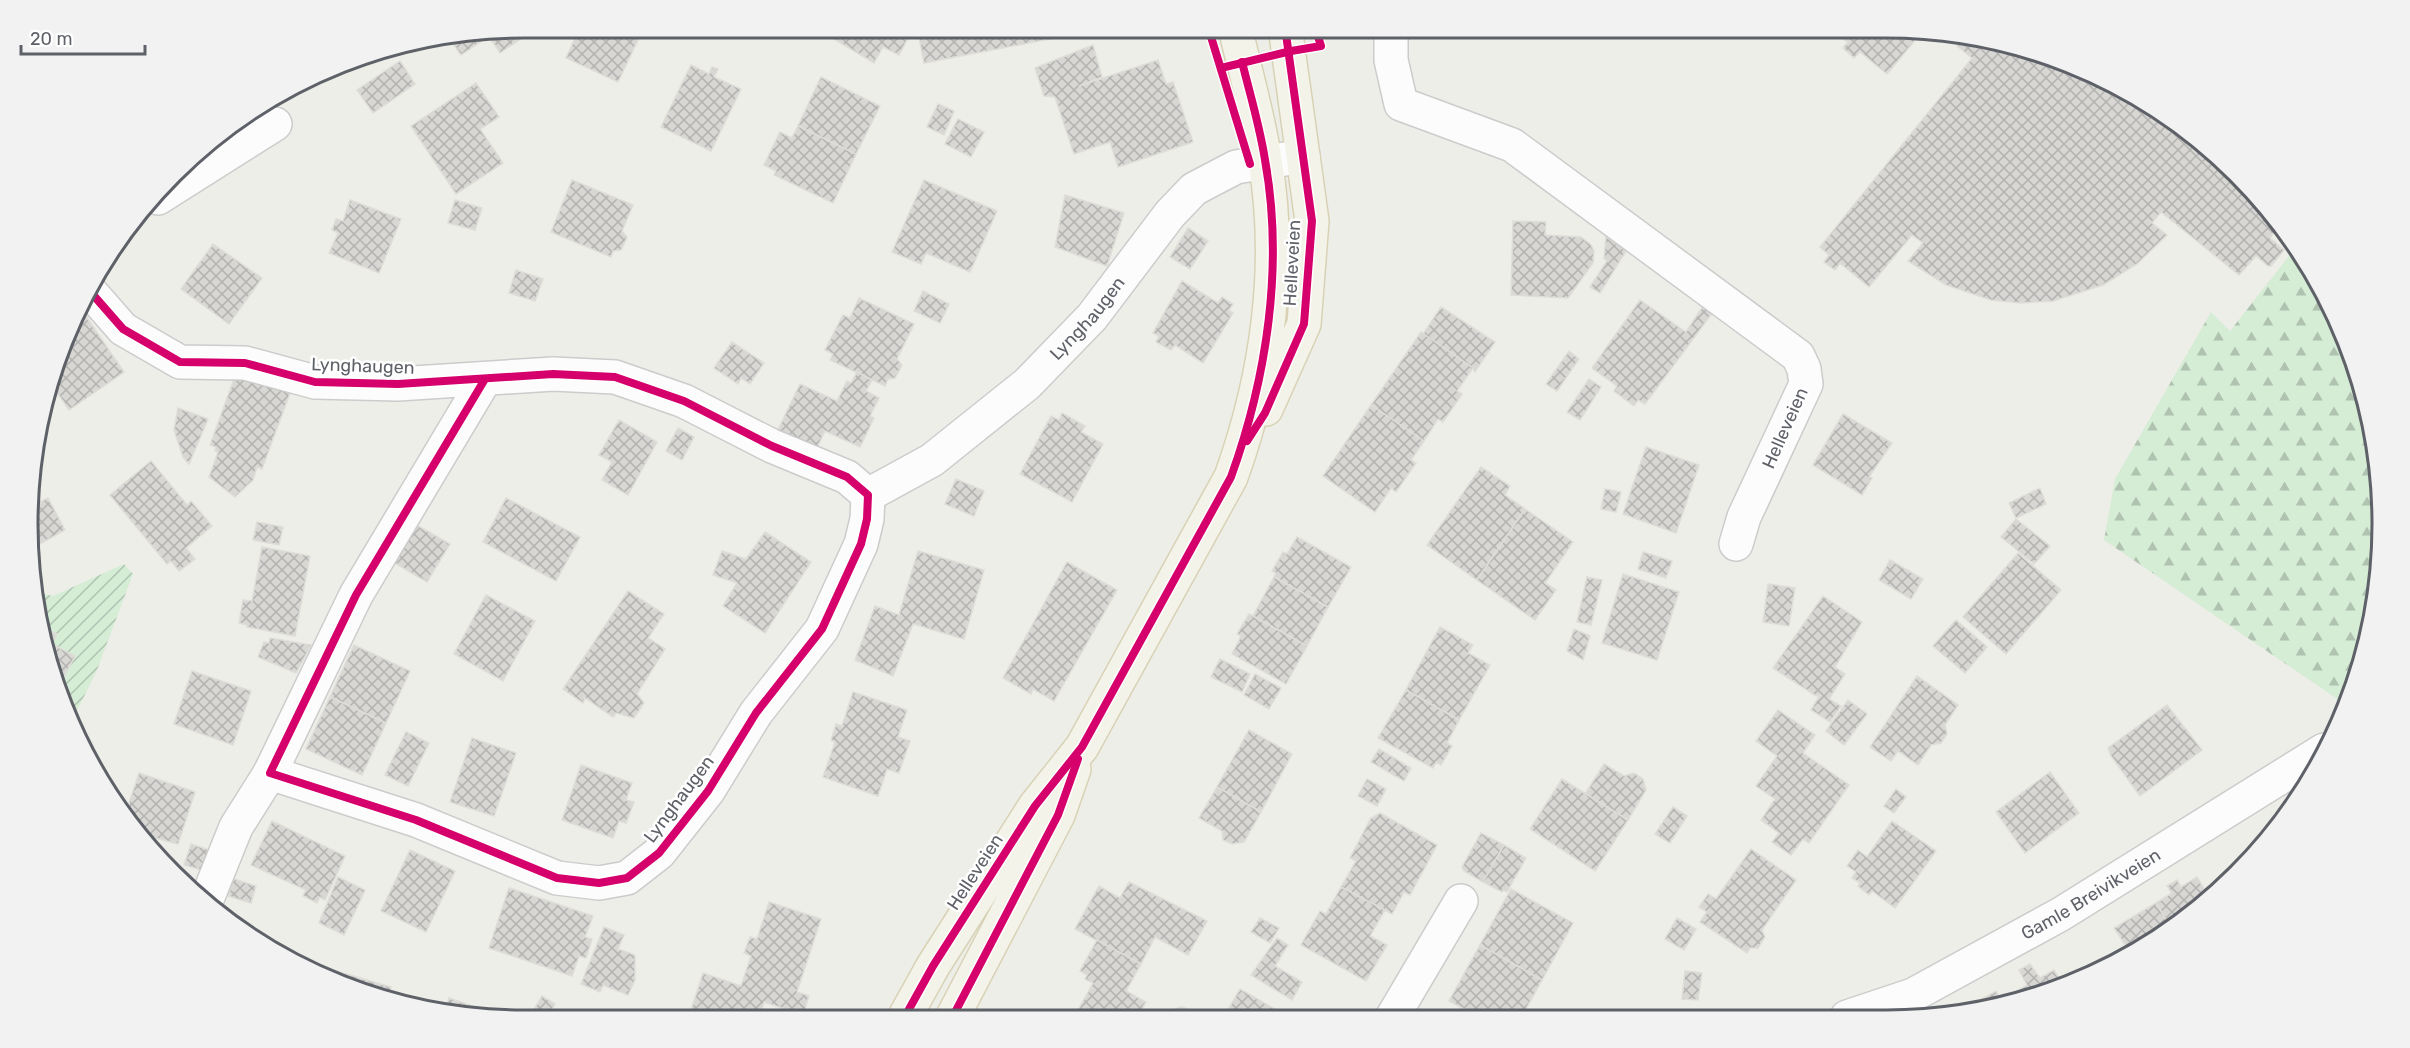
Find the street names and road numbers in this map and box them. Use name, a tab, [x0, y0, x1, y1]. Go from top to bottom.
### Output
street label: Helleveien	[1279, 219, 1305, 307]
street label: Lynghaugen	[1045, 272, 1130, 365]
street label: Lynghaugen	[311, 353, 415, 379]
street label: Helleveien	[1757, 384, 1813, 472]
street label: Lynghaugen	[639, 751, 719, 847]
street label: Helleveien	[942, 830, 1008, 914]
street label: Gamle Breivikveien	[2017, 844, 2165, 945]

